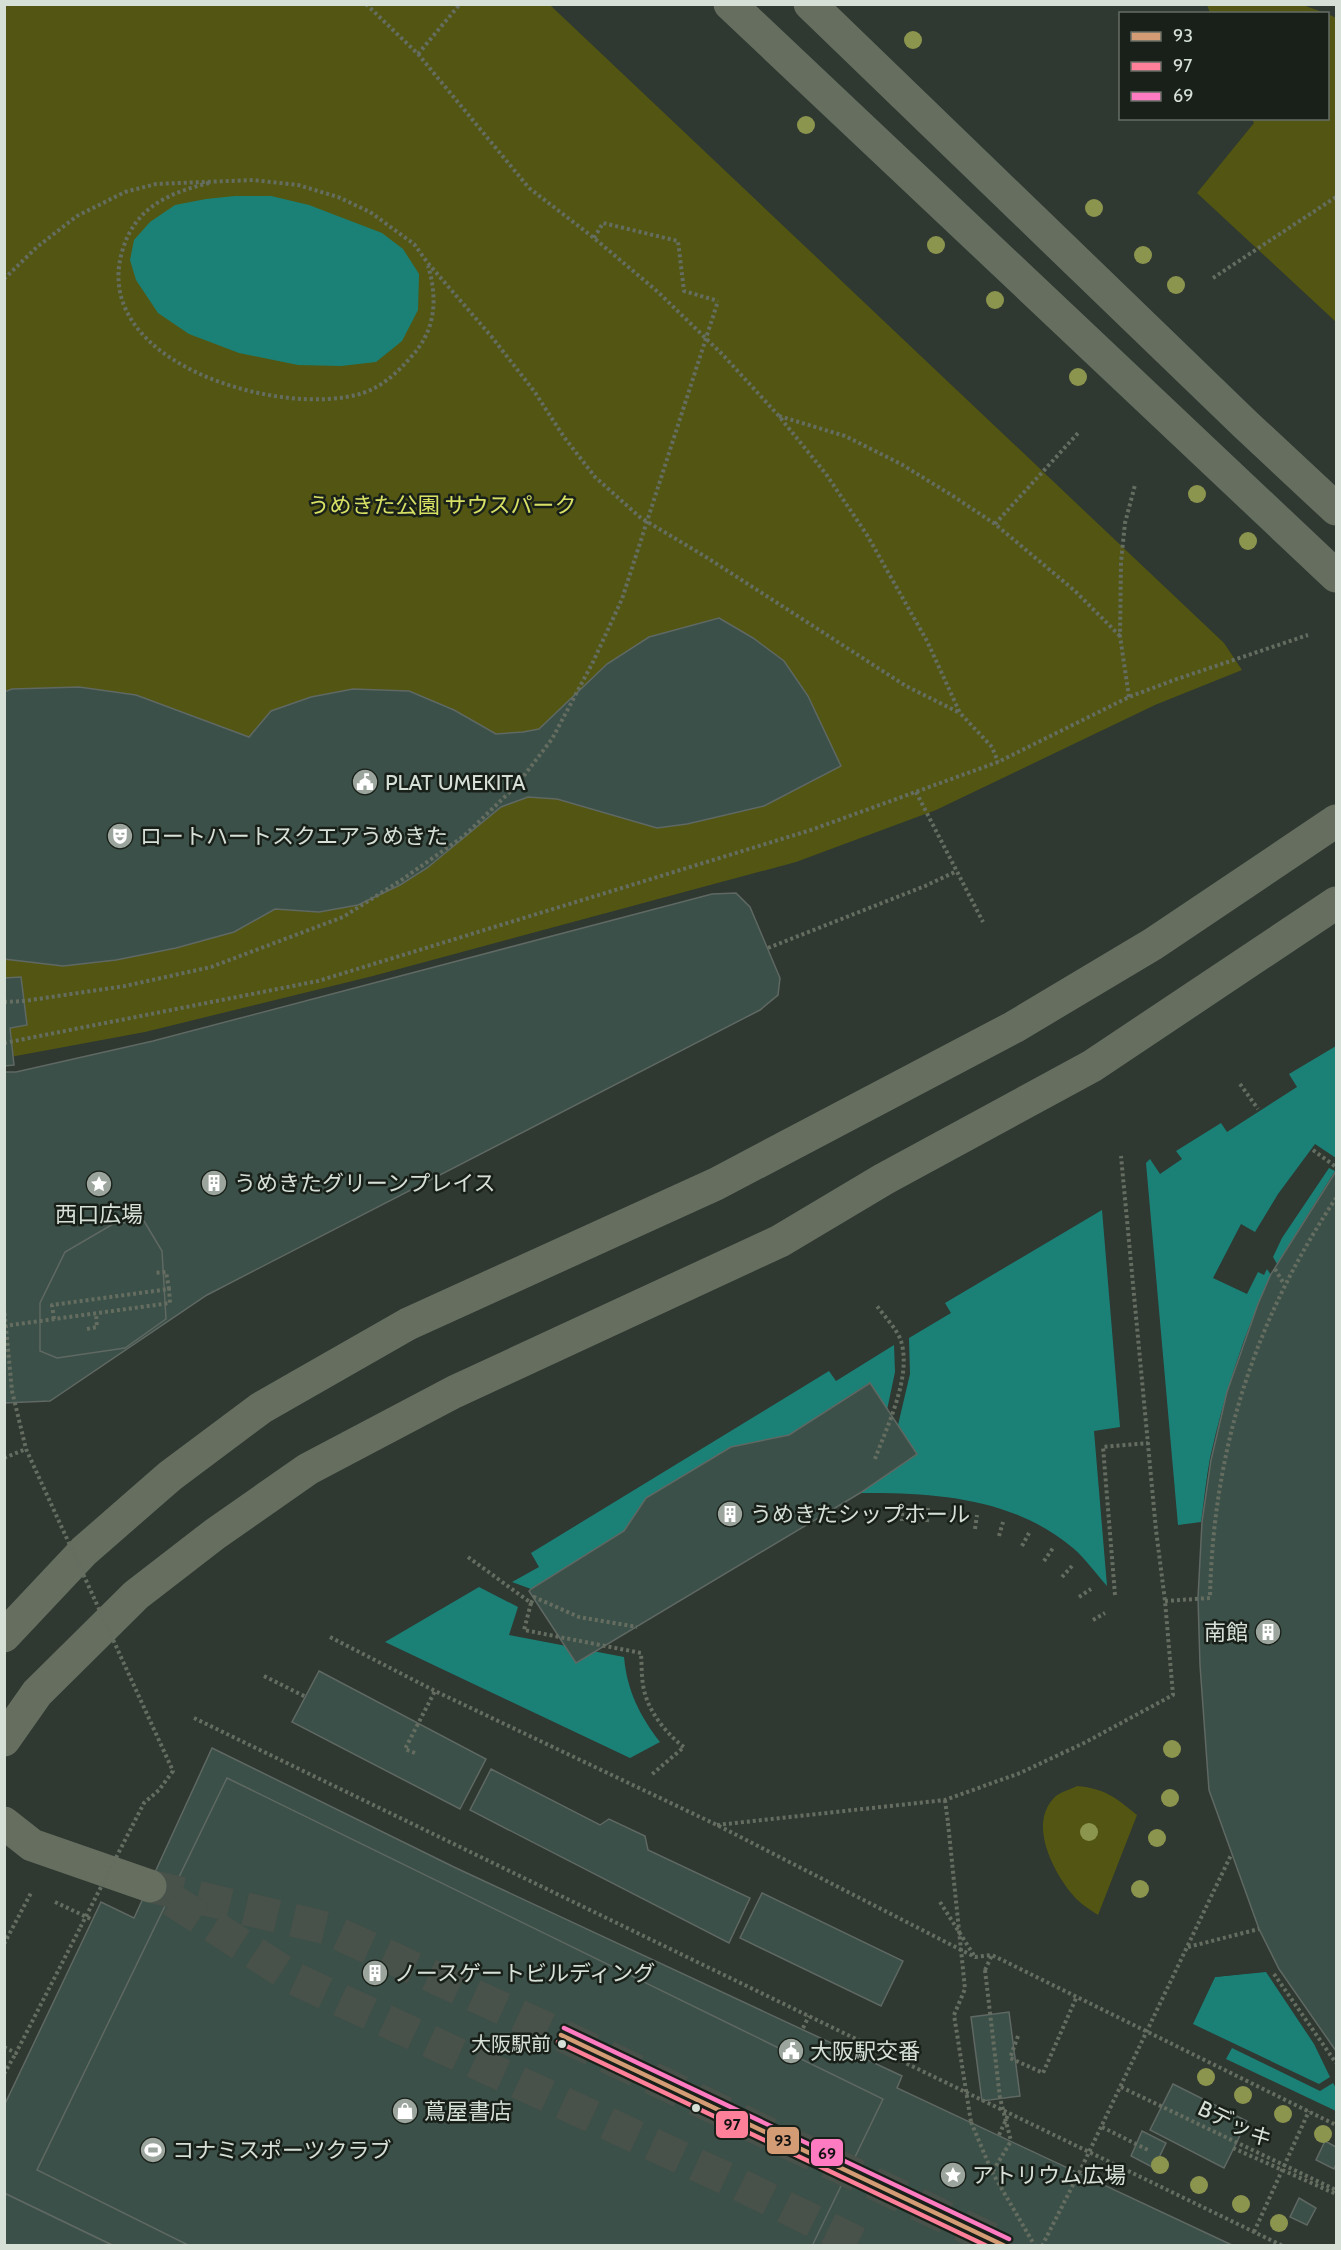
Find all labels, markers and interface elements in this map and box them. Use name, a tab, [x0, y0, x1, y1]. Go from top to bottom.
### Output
legend	[1119, 12, 1329, 120]
text: 93	[1173, 25, 1193, 47]
text: 97	[1173, 55, 1192, 77]
text: 69	[1173, 85, 1193, 107]
park label: うめきた公園 サウスパーク	[308, 492, 576, 519]
public building icon: PLAT UMEKITA	[350, 767, 380, 797]
place label: PLAT UMEKITA	[385, 769, 526, 796]
theatre icon: ロートハートスクエアうめきた	[105, 821, 135, 851]
place label: ロートハートスクエアうめきた	[140, 823, 448, 850]
building icon: うめきたグリーンプレイス	[199, 1168, 229, 1198]
place icon: 西口広場	[84, 1169, 114, 1199]
place label: うめきたグリーンプレイス	[234, 1170, 496, 1197]
place label: 西口広場	[55, 1201, 143, 1228]
building icon: うめきたシップホール	[715, 1499, 745, 1529]
place label: うめきたシップホール	[750, 1501, 970, 1528]
building icon: 南館	[1253, 1617, 1283, 1647]
place label: 南館	[1204, 1619, 1248, 1646]
building icon: ノースゲートビルディング	[360, 1958, 390, 1988]
place label: ノースゲートビルディング	[394, 1960, 655, 1987]
place label: 大阪駅前	[471, 2032, 551, 2056]
public building icon: 大阪駅交番	[776, 2036, 806, 2066]
marker: 大阪駅前	[556, 2038, 568, 2050]
place label: 大阪駅交番	[810, 2038, 920, 2065]
street label: Bデッキ	[1194, 2095, 1276, 2153]
shop icon: 蔦屋書店	[390, 2096, 420, 2126]
place label: 蔦屋書店	[424, 2098, 512, 2125]
unlabelled marker	[690, 2102, 702, 2114]
line badge: 97	[715, 2110, 749, 2139]
text: 97	[723, 2115, 741, 2134]
line badge: 93	[766, 2126, 800, 2155]
text: 93	[774, 2131, 792, 2150]
sports icon: コナミスポーツクラブ	[138, 2135, 168, 2165]
place label: コナミスポーツクラブ	[172, 2137, 392, 2164]
line badge: 69	[810, 2138, 844, 2167]
text: 69	[818, 2144, 836, 2163]
place icon: アトリウム広場	[938, 2160, 968, 2190]
place label: アトリウム広場	[972, 2162, 1126, 2189]

